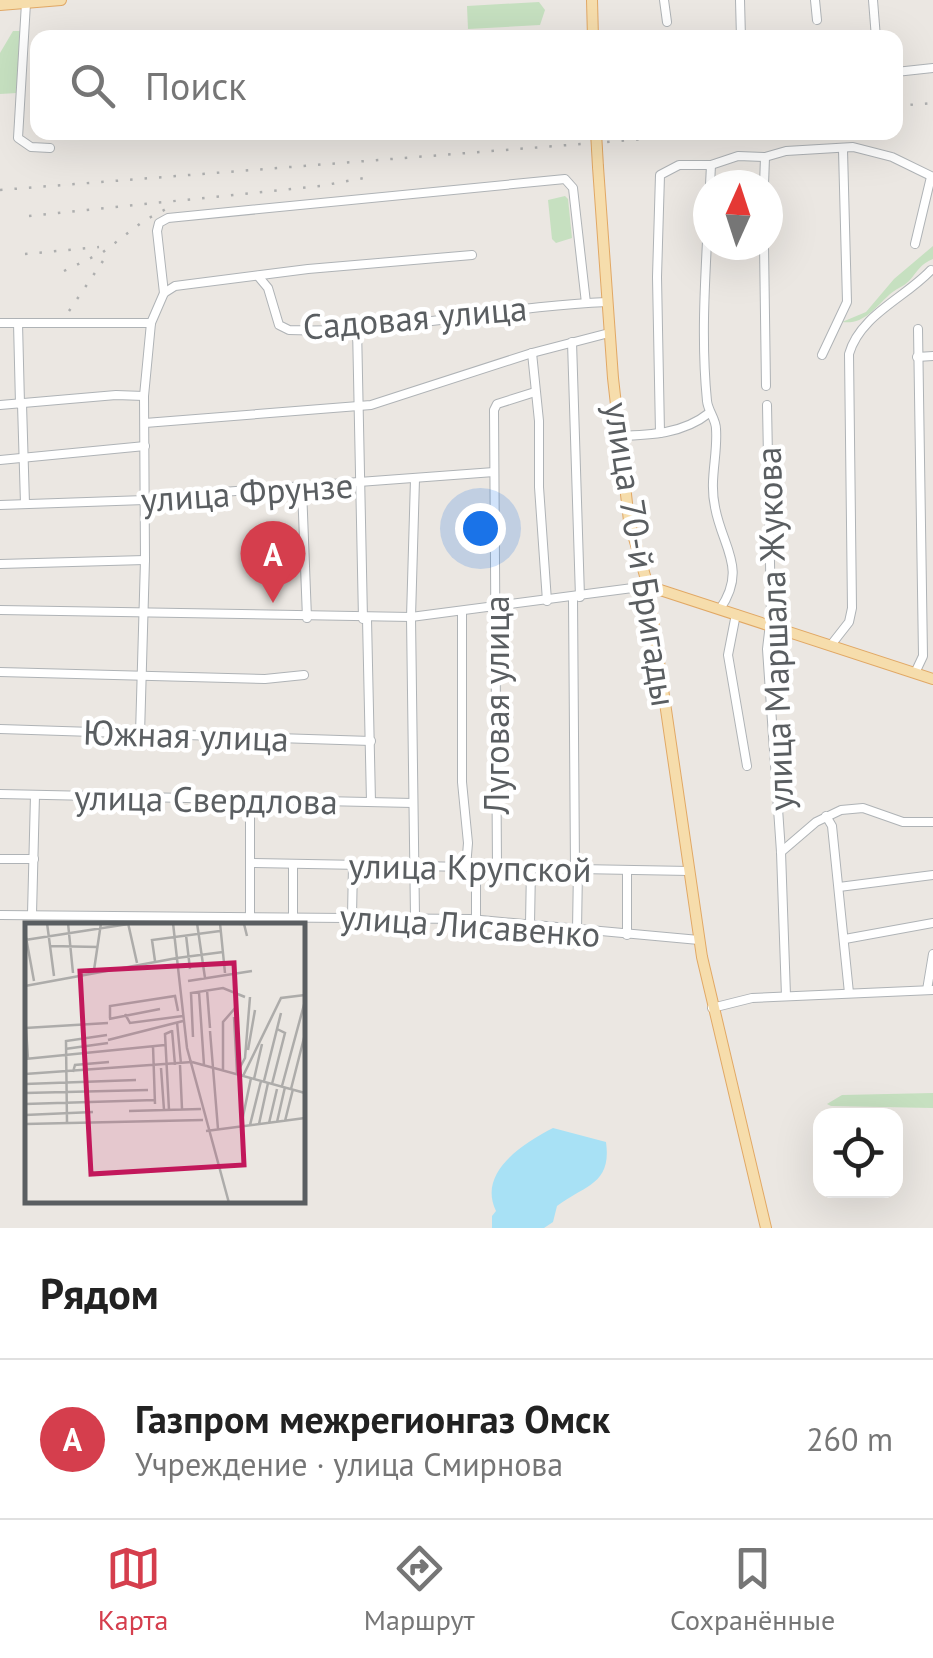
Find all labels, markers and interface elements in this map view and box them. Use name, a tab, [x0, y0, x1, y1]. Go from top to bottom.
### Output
search box	[30, 30, 903, 140]
icon: search	[65, 58, 120, 113]
text: Поиск	[145, 61, 246, 110]
north arrow	[693, 170, 783, 260]
street label: Садовая улица	[301, 284, 529, 350]
street label: улица 70-й Бригады	[594, 399, 688, 709]
street label: улица Маршала Жукова	[745, 446, 803, 812]
street label: улица Фрунзе	[139, 462, 355, 522]
your location	[455, 503, 506, 554]
pin: A	[240, 520, 306, 603]
street label: Луговая улица	[473, 595, 519, 816]
street label: Южная улица	[82, 708, 290, 762]
street label: улица Свердлова	[74, 774, 338, 824]
street label: улица Крупской	[348, 842, 592, 892]
street label: улица Лисавенко	[338, 893, 602, 957]
inset map	[25, 923, 305, 1203]
map controls	[813, 1108, 903, 1198]
button: locate	[813, 1108, 903, 1198]
text: Рядом	[40, 1266, 159, 1321]
text: Газпром межрегионгаз Омск	[135, 1394, 610, 1443]
text: A	[63, 1418, 82, 1460]
text: 260 m	[806, 1418, 893, 1460]
text: Учреждение · улица Смирнова	[135, 1443, 563, 1485]
tab: Карта	[98, 1541, 168, 1638]
tab: Маршрут	[364, 1541, 475, 1638]
tab: Сохранённые	[670, 1541, 835, 1638]

